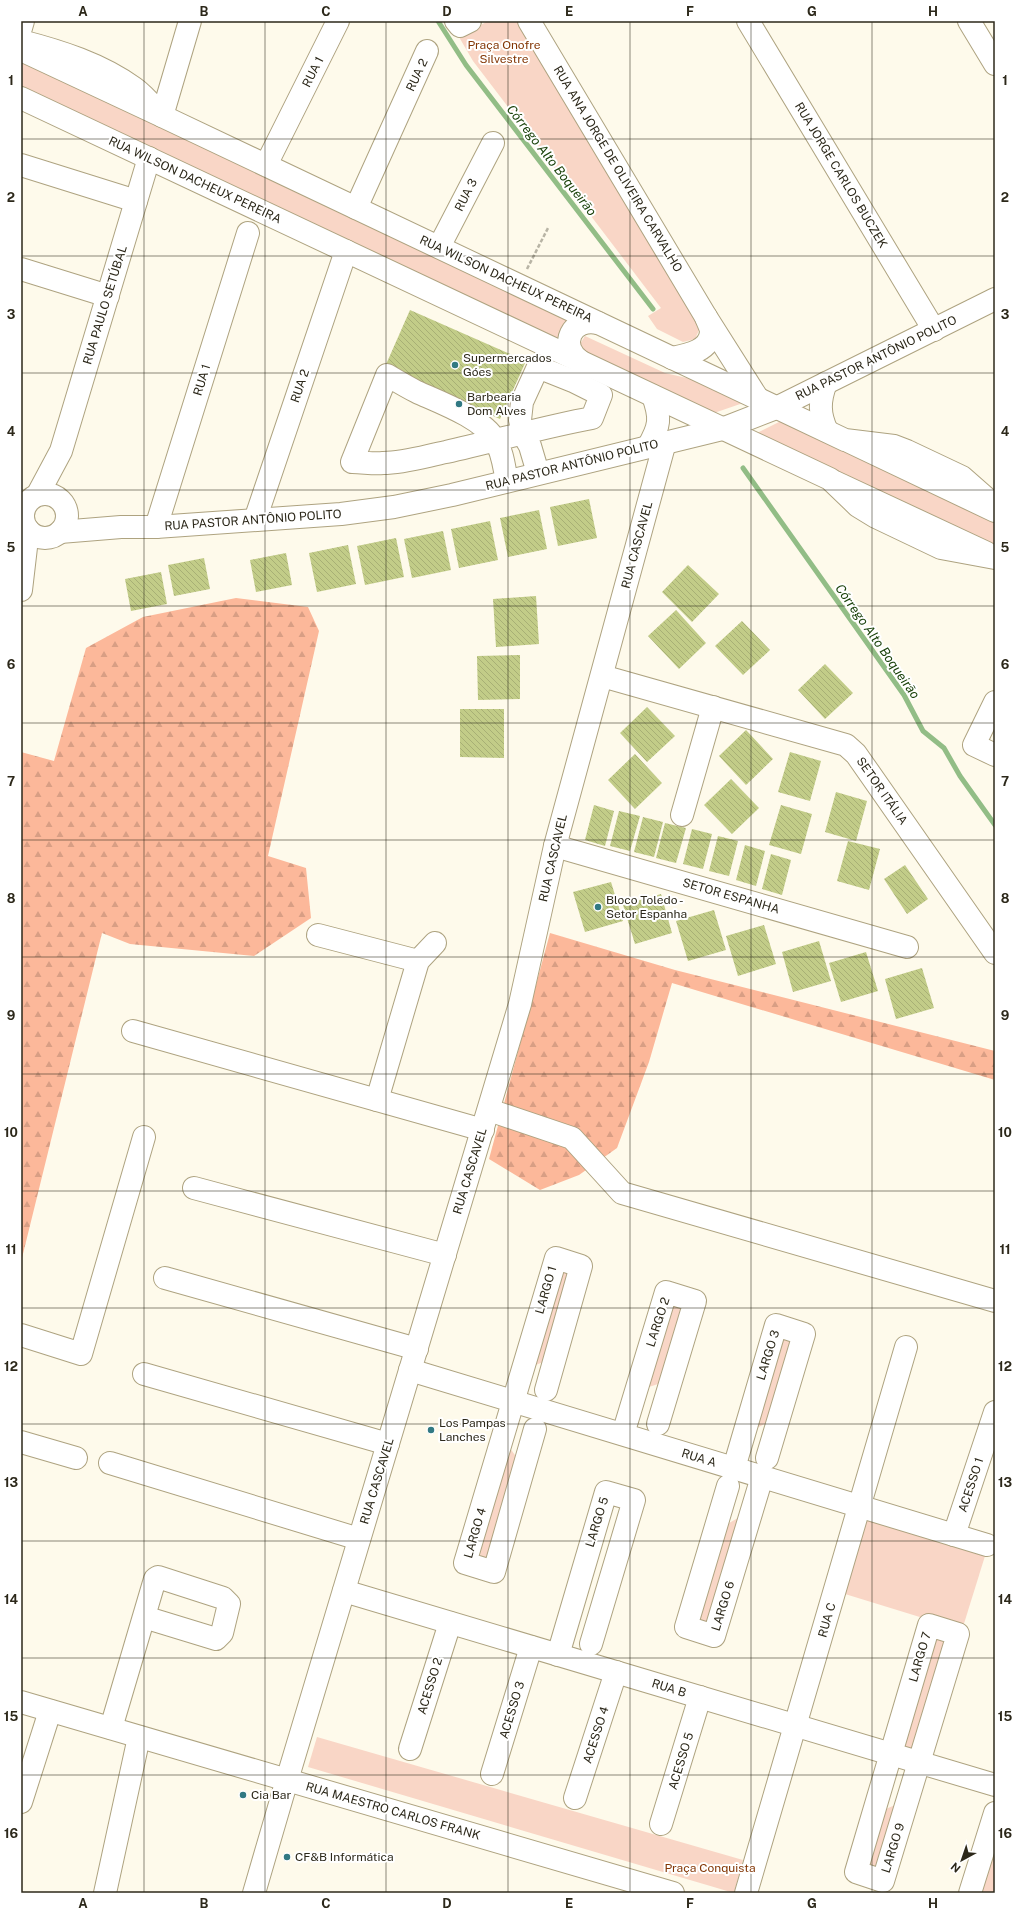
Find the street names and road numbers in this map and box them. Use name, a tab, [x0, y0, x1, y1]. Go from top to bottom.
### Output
street label: RUA 1	[299, 54, 327, 90]
street label: RUA 2	[403, 56, 431, 94]
street label: RUA ANA JORGE DE OLIVEIRA CARVALHO	[551, 63, 685, 275]
street label: RUA JORGE CARLOS BUCZEK	[792, 100, 890, 250]
street label: RUA WILSON DACHEUX PEREIRA	[106, 134, 284, 226]
street label: RUA 3	[452, 176, 480, 214]
street label: RUA WILSON DACHEUX PEREIRA	[417, 233, 595, 325]
street label: RUA PAULO SETÚBAL	[80, 244, 130, 366]
street label: RUA PASTOR ANTÔNIO POLITO	[793, 313, 959, 403]
street label: RUA 1	[191, 363, 213, 397]
street label: RUA 2	[288, 367, 312, 405]
street label: RUA PASTOR ANTÔNIO POLITO	[484, 437, 660, 493]
street label: RUA CASCAVEL	[619, 500, 655, 590]
street label: RUA PASTOR ANTÔNIO POLITO	[164, 507, 342, 533]
street label: SETOR ITÁLIA	[854, 754, 911, 828]
street label: RUA CASCAVEL	[536, 813, 570, 903]
street label: SETOR ESPANHA	[681, 875, 782, 917]
street label: RUA CASCAVEL	[450, 1126, 490, 1216]
street label: LARGO 1	[533, 1265, 559, 1315]
street label: LARGO 2	[643, 1295, 673, 1349]
street label: LARGO 3	[754, 1328, 782, 1382]
street label: RUA CASCAVEL	[357, 1436, 397, 1526]
street label: RUA A	[680, 1446, 719, 1470]
street label: ACESSO 1	[956, 1456, 986, 1514]
street label: LARGO 5	[583, 1495, 611, 1549]
street label: LARGO 4	[461, 1506, 489, 1560]
street label: LARGO 6	[709, 1579, 737, 1633]
street label: RUA C	[815, 1601, 839, 1639]
street label: LARGO 7	[906, 1630, 934, 1684]
street label: ACESSO 2	[415, 1656, 445, 1716]
street label: RUA B	[650, 1676, 688, 1700]
street label: ACESSO 3	[497, 1680, 527, 1740]
street label: ACESSO 4	[580, 1704, 612, 1765]
street label: ACESSO 5	[666, 1730, 696, 1791]
street label: RUA MAESTRO CARLOS FRANK	[304, 1779, 482, 1843]
street label: LARGO 9	[879, 1821, 907, 1875]

